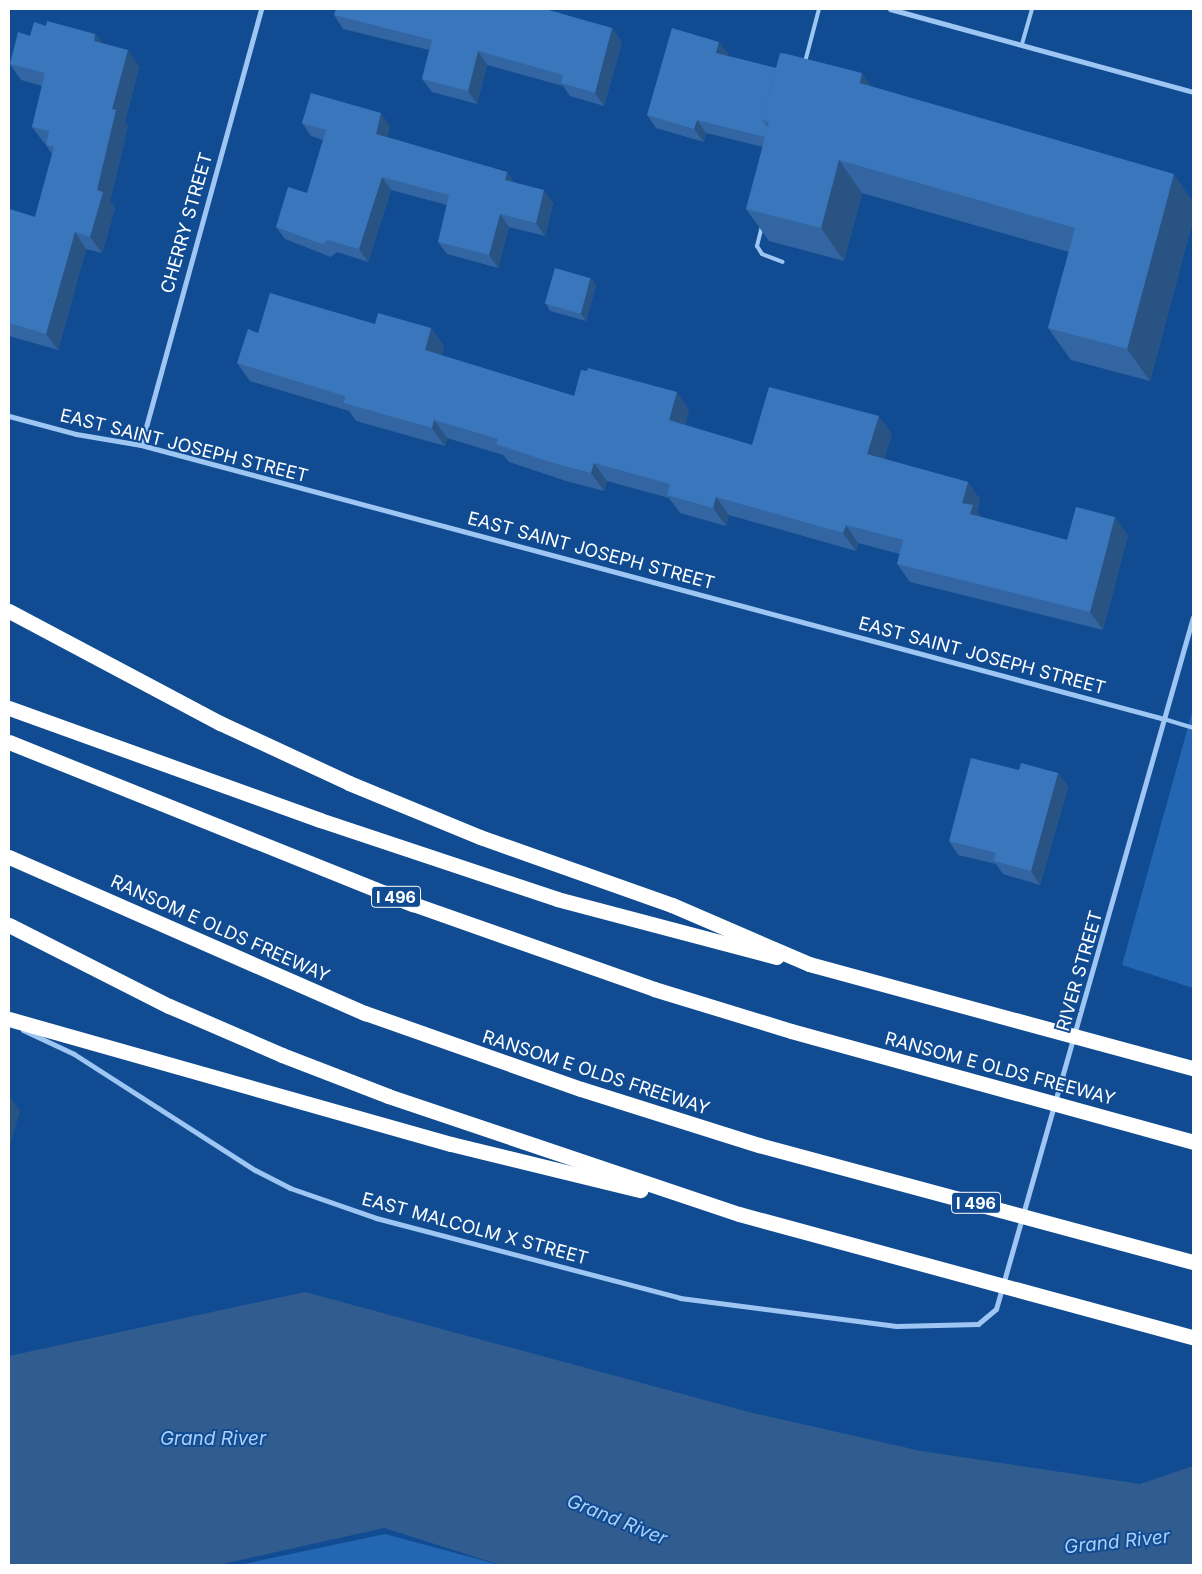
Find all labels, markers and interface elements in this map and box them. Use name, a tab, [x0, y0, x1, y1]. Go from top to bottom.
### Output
street label: CHERRY STREET	[157, 150, 217, 296]
street label: EAST SAINT JOSEPH STREET	[58, 405, 310, 487]
street label: EAST SAINT JOSEPH STREET	[465, 508, 717, 594]
street label: EAST SAINT JOSEPH STREET	[856, 613, 1108, 699]
street label: RANSOM E OLDS FREEWAY	[107, 871, 333, 987]
road number: I 496	[371, 884, 421, 910]
street label: RIVER STREET	[1052, 908, 1108, 1034]
street label: RANSOM E OLDS FREEWAY	[480, 1026, 712, 1120]
street label: RANSOM E OLDS FREEWAY	[883, 1028, 1117, 1110]
street label: EAST MALCOLM X STREET	[359, 1188, 591, 1270]
road number: I 496	[951, 1190, 1001, 1216]
water label: Grand River	[160, 1428, 266, 1450]
water label: Grand River	[564, 1490, 670, 1550]
water label: Grand River	[1063, 1525, 1171, 1559]

